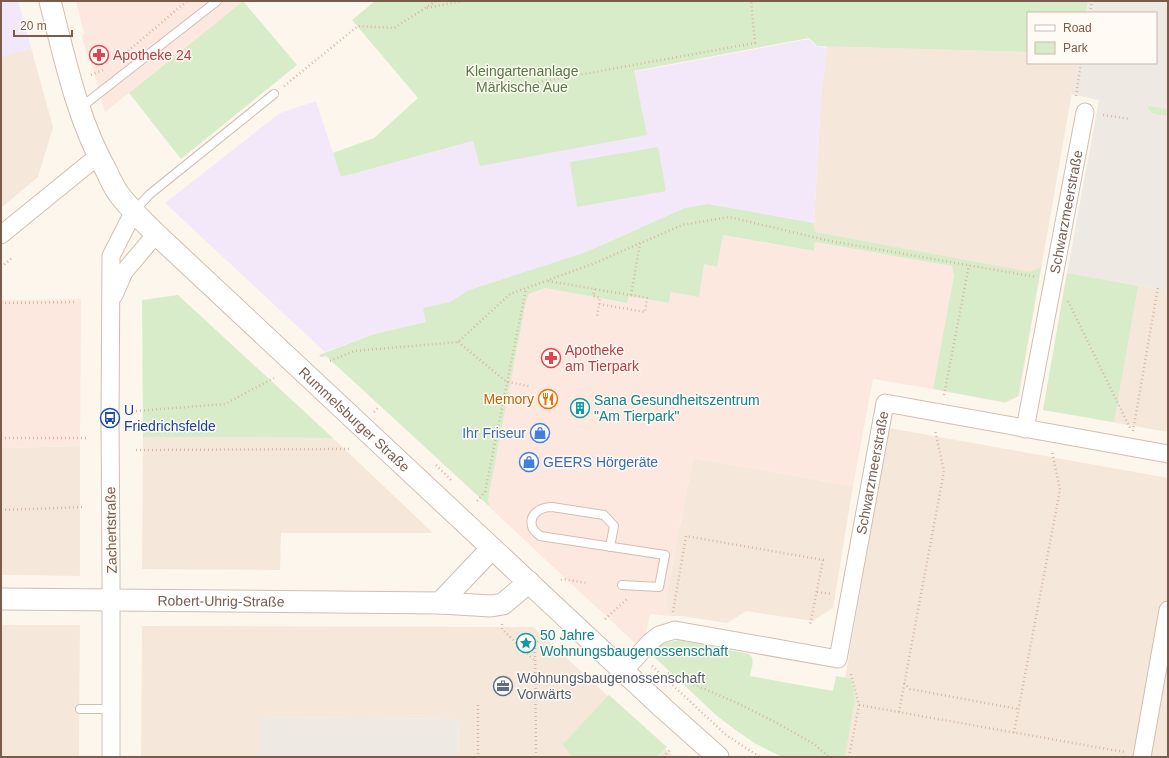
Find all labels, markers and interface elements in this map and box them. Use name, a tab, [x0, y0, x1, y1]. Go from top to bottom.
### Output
scale bar	[14, 12, 72, 38]
legend	[1027, 12, 1157, 64]
text: 20 m	[20, 19, 47, 33]
text: Road	[1063, 21, 1092, 35]
text: Park	[1063, 41, 1089, 55]
pharmacy icon: Apotheke 24	[88, 44, 110, 66]
place label: Apotheke 24	[113, 47, 192, 63]
park label: Kleingartenanlage Märkische Aue	[466, 63, 579, 95]
street label: Schwarzmeerstraße	[1047, 149, 1086, 275]
place label: Apotheke am Tierpark	[565, 342, 640, 374]
pharmacy icon: Apotheke am Tierpark	[540, 347, 562, 369]
street label: Rummelsburger Straße	[296, 364, 413, 475]
restaurant icon: Memory	[537, 388, 559, 410]
place label: Memory	[483, 391, 534, 407]
place label: Sana Gesundheitszentrum "Am Tierpark"	[594, 392, 760, 424]
building icon: Sana Gesundheitszentrum "Am Tierpark"	[569, 397, 591, 419]
place label: U Friedrichsfelde	[124, 402, 216, 434]
bus stop icon: U Friedrichsfelde	[99, 407, 121, 429]
street label: Schwarzmeerstraße	[853, 409, 891, 536]
shop icon: Ihr Friseur	[529, 422, 551, 444]
place label: Ihr Friseur	[462, 425, 526, 441]
shop icon: GEERS Hörgeräte	[518, 451, 540, 473]
place label: GEERS Hörgeräte	[543, 454, 658, 470]
street label: Zachertstraße	[102, 486, 120, 574]
street label: Robert-Uhrig-Straße	[157, 592, 285, 610]
place label: 50 Jahre Wohnungsbaugenossenschaft	[540, 627, 728, 659]
place icon: 50 Jahre Wohnungsbaugenossenschaft	[515, 632, 537, 654]
place label: Wohnungsbaugenossenschaft Vorwärts	[517, 670, 705, 702]
office icon: Wohnungsbaugenossenschaft Vorwärts	[492, 675, 514, 697]

